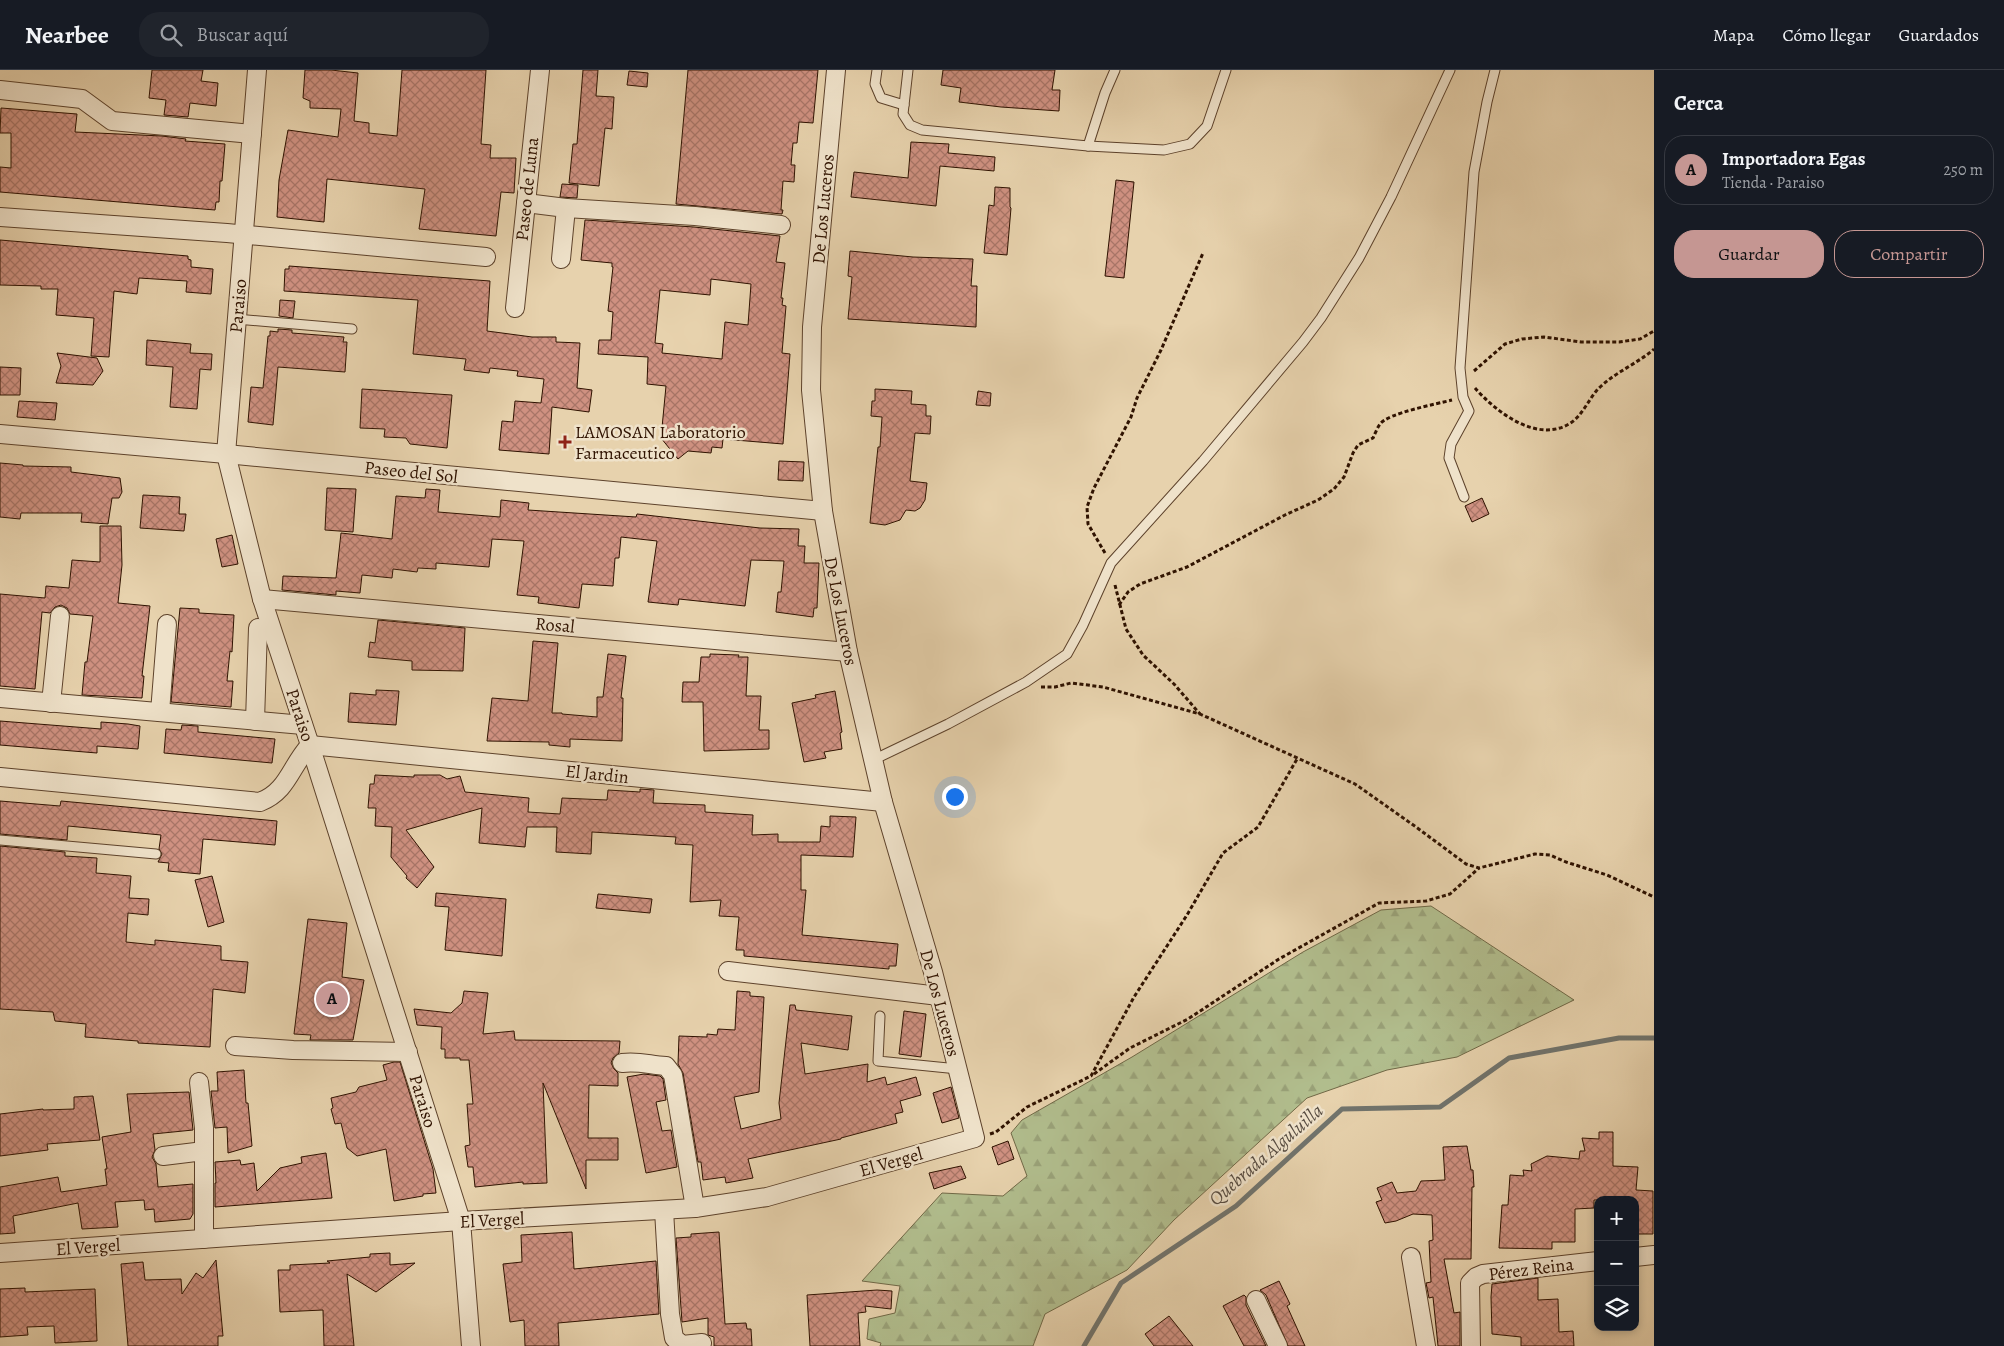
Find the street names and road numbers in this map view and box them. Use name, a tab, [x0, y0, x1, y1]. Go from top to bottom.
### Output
street label: Paseo de Luna	[510, 135, 544, 242]
street label: De Los Luceros	[806, 153, 840, 265]
street label: Paraiso	[224, 278, 252, 334]
street label: Paseo del Sol	[363, 455, 460, 489]
street label: De Los Luceros	[819, 555, 863, 667]
street label: Rosal	[534, 611, 576, 639]
street label: Paraiso	[280, 685, 320, 745]
street label: El Jardin	[564, 759, 630, 789]
street label: De Los Luceros	[914, 947, 966, 1059]
street label: Paraiso	[404, 1072, 442, 1131]
street label: El Vergel	[857, 1141, 926, 1182]
street label: El Vergel	[459, 1206, 526, 1234]
street label: El Vergel	[55, 1233, 122, 1261]
street label: Pérez Reina	[1487, 1252, 1576, 1286]

